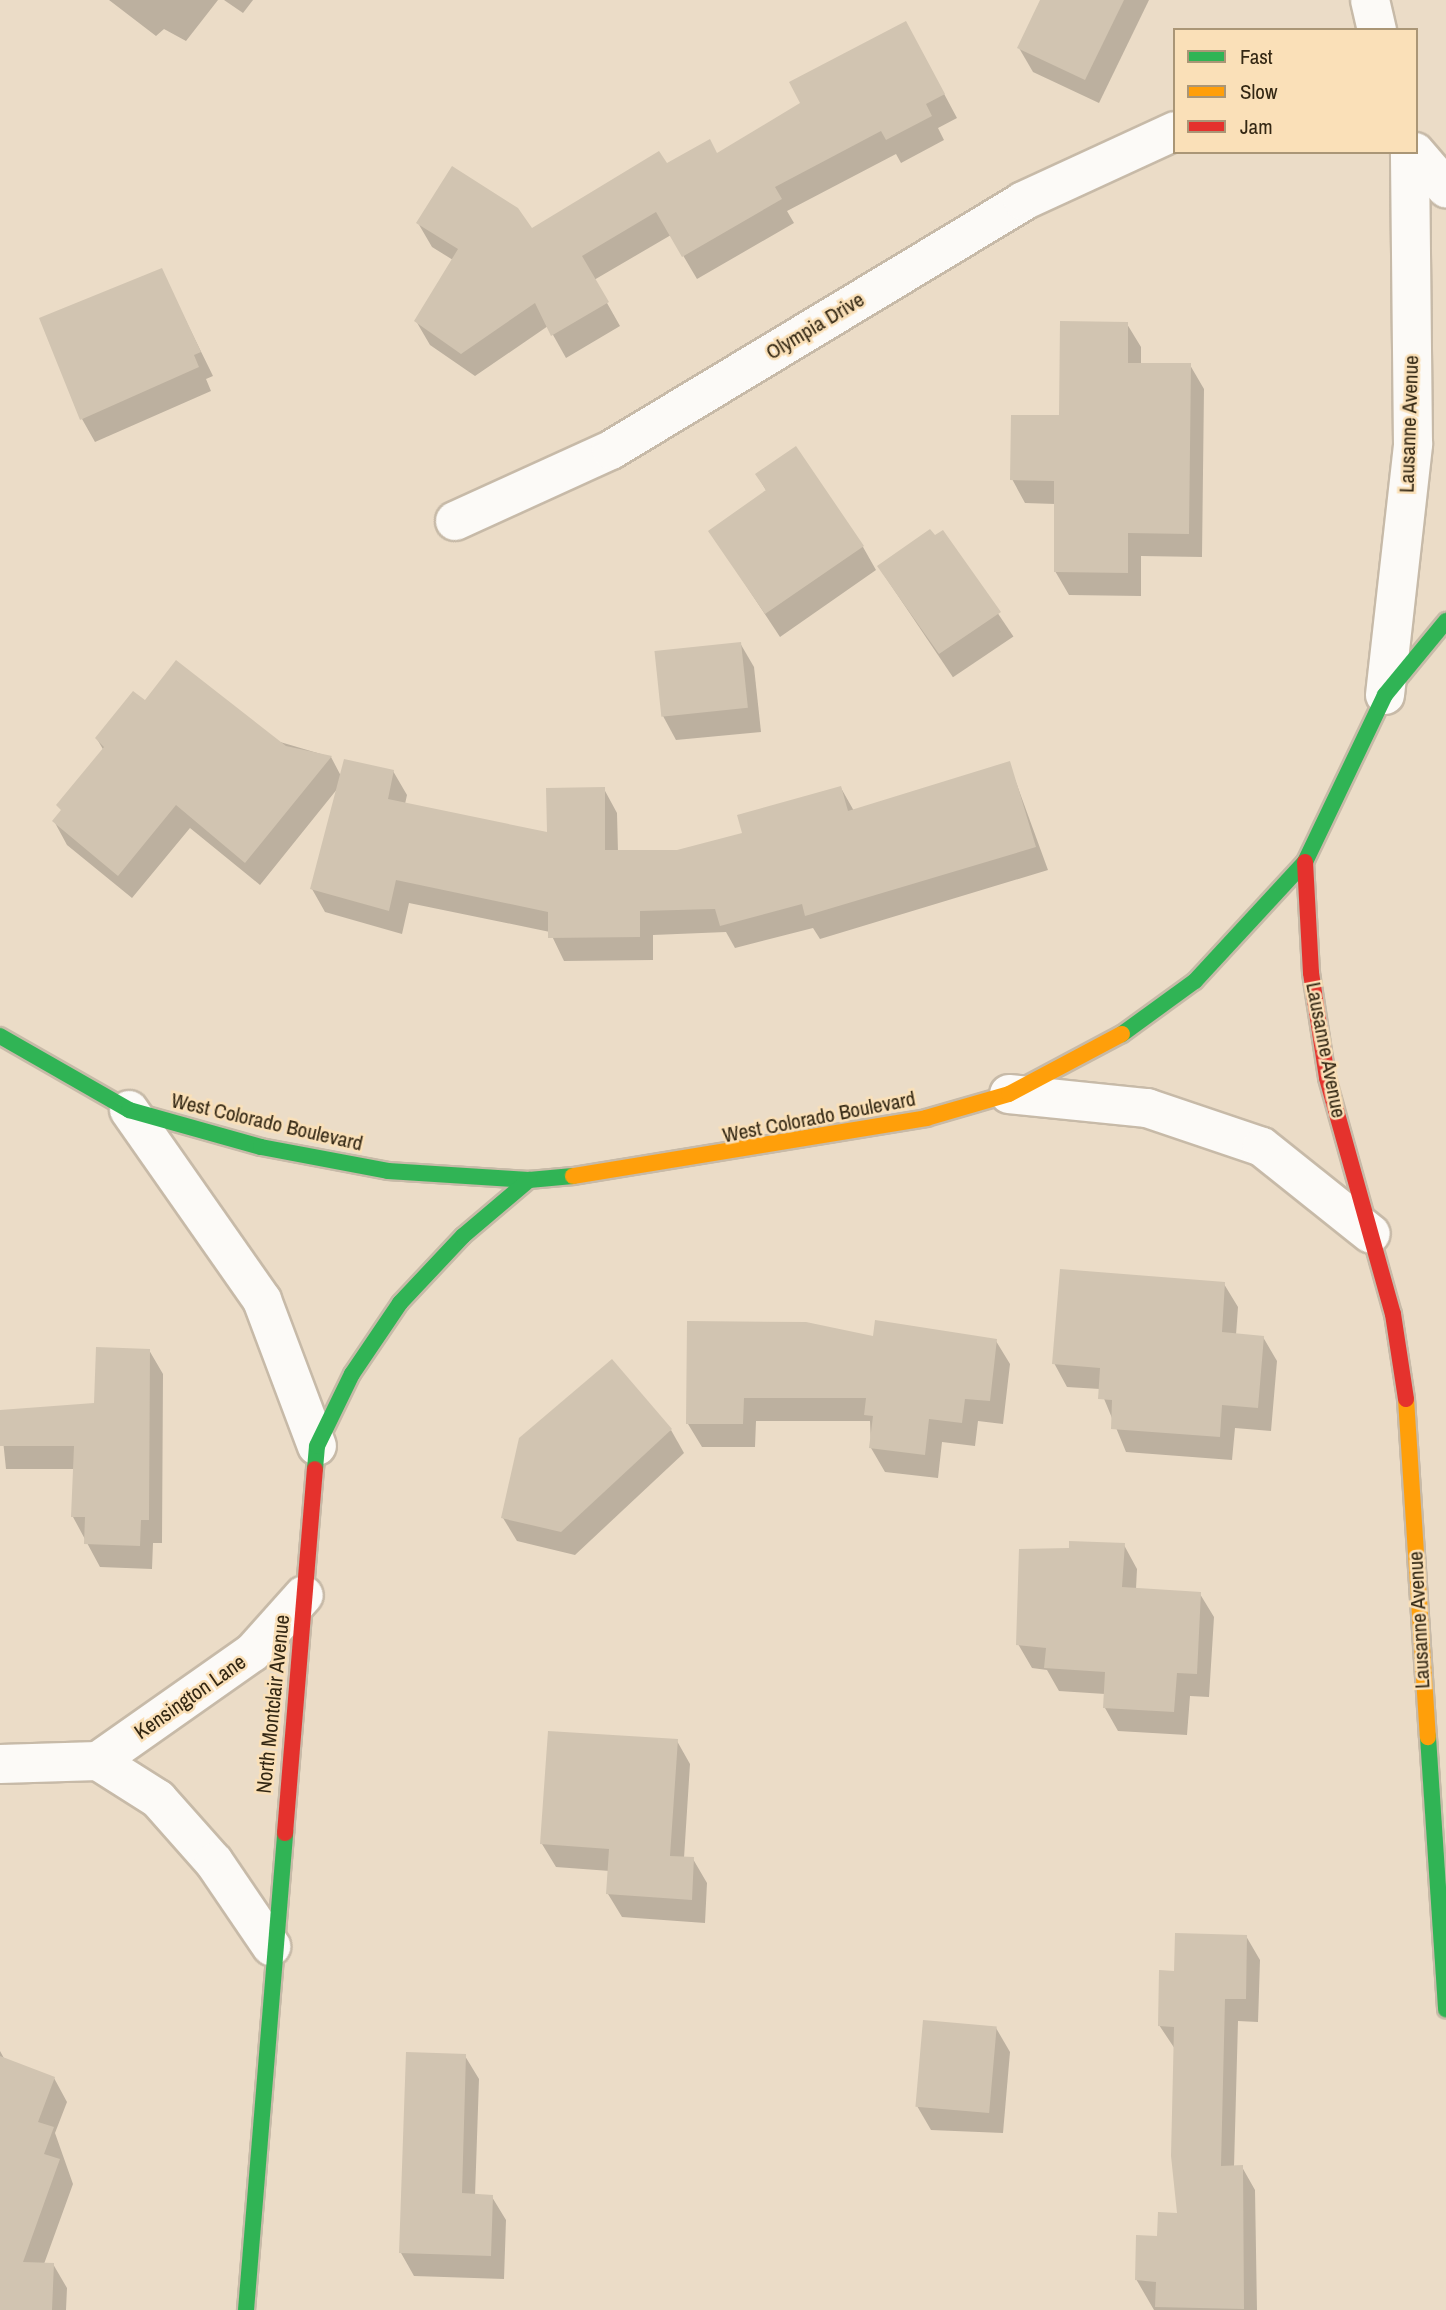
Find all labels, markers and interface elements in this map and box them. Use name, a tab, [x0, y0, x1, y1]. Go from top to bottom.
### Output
legend	[1173, 28, 1418, 154]
text: Fast	[1240, 42, 1273, 71]
text: Slow	[1240, 77, 1277, 106]
text: Jam	[1240, 112, 1273, 141]
street label: Olympia Drive	[761, 287, 869, 365]
street label: Lausanne Avenue	[1394, 354, 1424, 494]
street label: Lausanne Avenue	[1300, 980, 1352, 1120]
street label: West Colorado Boulevard	[720, 1086, 918, 1148]
street label: West Colorado Boulevard	[169, 1088, 365, 1156]
street label: Lausanne Avenue	[1403, 1550, 1435, 1690]
street label: North Montclair Avenue	[251, 1613, 295, 1795]
street label: Kensington Lane	[129, 1649, 251, 1745]

